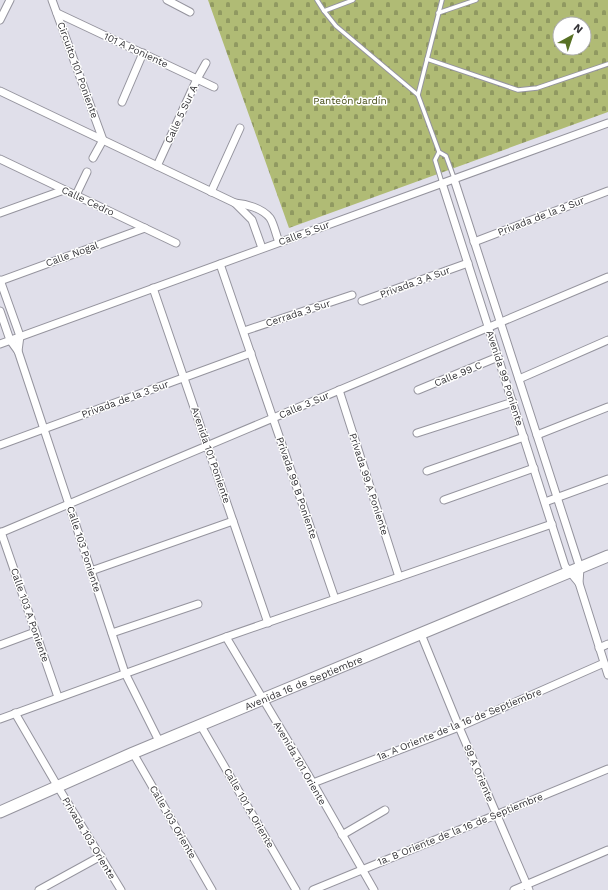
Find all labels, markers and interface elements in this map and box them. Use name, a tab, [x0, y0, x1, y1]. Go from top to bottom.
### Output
north arrow	[552, 16, 592, 56]
street label: Circuito 101 Poniente	[55, 20, 101, 120]
text: N	[571, 21, 585, 36]
street label: 101 A Poniente	[102, 30, 170, 70]
street label: Calle 5 Sur A	[163, 83, 199, 145]
park label: Panteón Jardín	[313, 95, 387, 106]
street label: Calle Cedro	[60, 184, 116, 218]
street label: Privada de la 3 Sur	[496, 194, 586, 238]
street label: Calle 5 Sur	[277, 219, 331, 247]
street label: Calle Nogal	[44, 239, 100, 269]
street label: Privada 3 A Sur	[378, 264, 452, 300]
street label: Cerrada 3 Sur	[264, 297, 332, 329]
street label: Avenida 99 Poniente	[484, 329, 526, 427]
street label: Calle 99 C	[433, 359, 484, 389]
street label: Privada de la 3 Sur	[80, 378, 170, 420]
street label: Calle 3 Sur	[277, 389, 331, 421]
street label: Avenida 101 Poniente	[189, 405, 233, 505]
street label: Privada 99 A Poniente	[347, 432, 391, 536]
street label: Privada 99 B Poniente	[274, 436, 320, 541]
street label: Calle 103 Poniente	[65, 505, 103, 593]
street label: Calle 103 A Poniente	[9, 567, 51, 664]
street label: Avenida 16 de Septiembre	[243, 653, 364, 712]
street label: 1a. A Oriente de la 16 de Septiembre	[375, 686, 543, 762]
street label: Avenida 101 Oriente	[272, 719, 328, 807]
street label: 99 A Oriente	[462, 743, 496, 803]
street label: Calle 101 A Oriente	[222, 766, 276, 850]
street label: Calle 103 Oriente	[148, 783, 199, 861]
street label: 1a. B Oriente de la 16 de Septiembre	[376, 791, 545, 867]
street label: Privada 103 Oriente	[60, 795, 118, 881]

